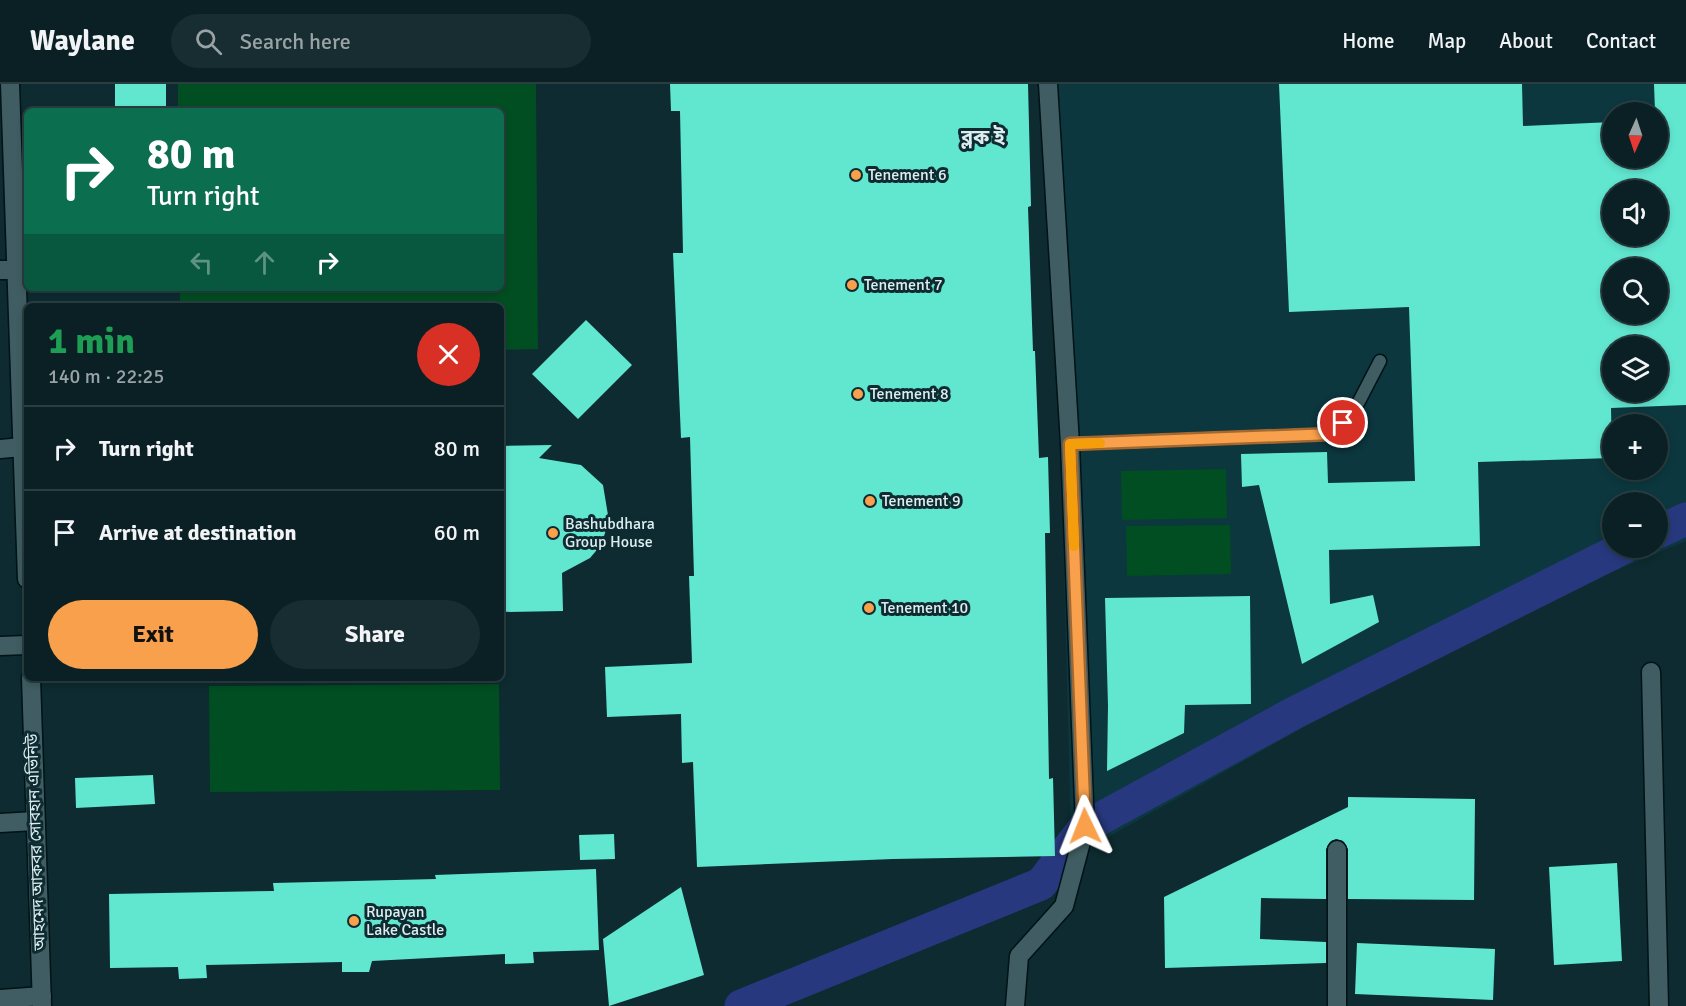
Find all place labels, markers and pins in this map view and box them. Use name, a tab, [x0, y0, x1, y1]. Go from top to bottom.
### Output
place label: Tenement 6	[868, 165, 947, 185]
marker: Tenement 6	[849, 168, 863, 182]
place label: Tenement 7	[864, 275, 943, 295]
marker: Tenement 7	[845, 278, 859, 292]
place label: Tenement 8	[870, 384, 949, 404]
marker: Tenement 8	[851, 387, 865, 401]
pin	[1317, 397, 1368, 448]
place label: Tenement 9	[882, 491, 961, 511]
marker: Tenement 9	[863, 494, 877, 508]
place label: Bashubdhara Group House	[565, 514, 655, 552]
marker: Bashubdhara Group House	[546, 526, 560, 540]
place label: Tenement 10	[881, 598, 968, 618]
marker: Tenement 10	[862, 601, 876, 615]
place label: Rupayan Lake Castle	[366, 902, 444, 940]
marker: Rupayan Lake Castle	[347, 914, 361, 928]

